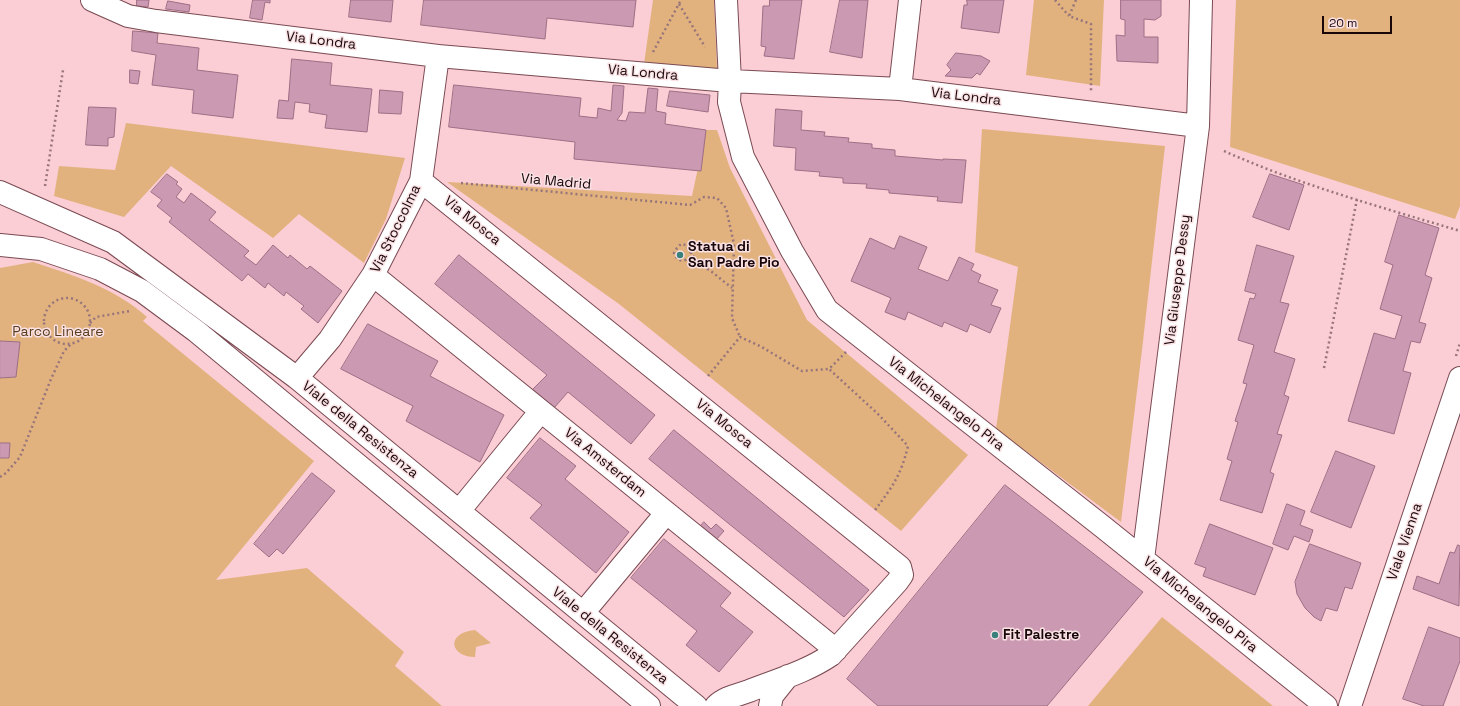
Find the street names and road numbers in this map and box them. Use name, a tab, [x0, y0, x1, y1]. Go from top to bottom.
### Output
street label: Via Londra	[285, 28, 357, 54]
street label: Via Londra	[607, 62, 679, 84]
street label: Via Londra	[930, 84, 1002, 110]
street label: Via Madrid	[520, 171, 592, 193]
street label: Via Stoccolma	[367, 182, 425, 276]
street label: Via Mosca	[440, 193, 504, 249]
street label: Via Giuseppe Dessy	[1162, 214, 1194, 346]
street label: Via Michelangelo Pira	[885, 354, 1007, 454]
street label: Viale della Resistenza	[298, 378, 422, 482]
street label: Via Mosca	[692, 396, 756, 452]
street label: Via Amsterdam	[561, 425, 649, 501]
street label: Viale Vienna	[1384, 501, 1426, 583]
street label: Via Michelangelo Pira	[1139, 554, 1261, 656]
street label: Viale della Resistenza	[548, 584, 672, 688]

